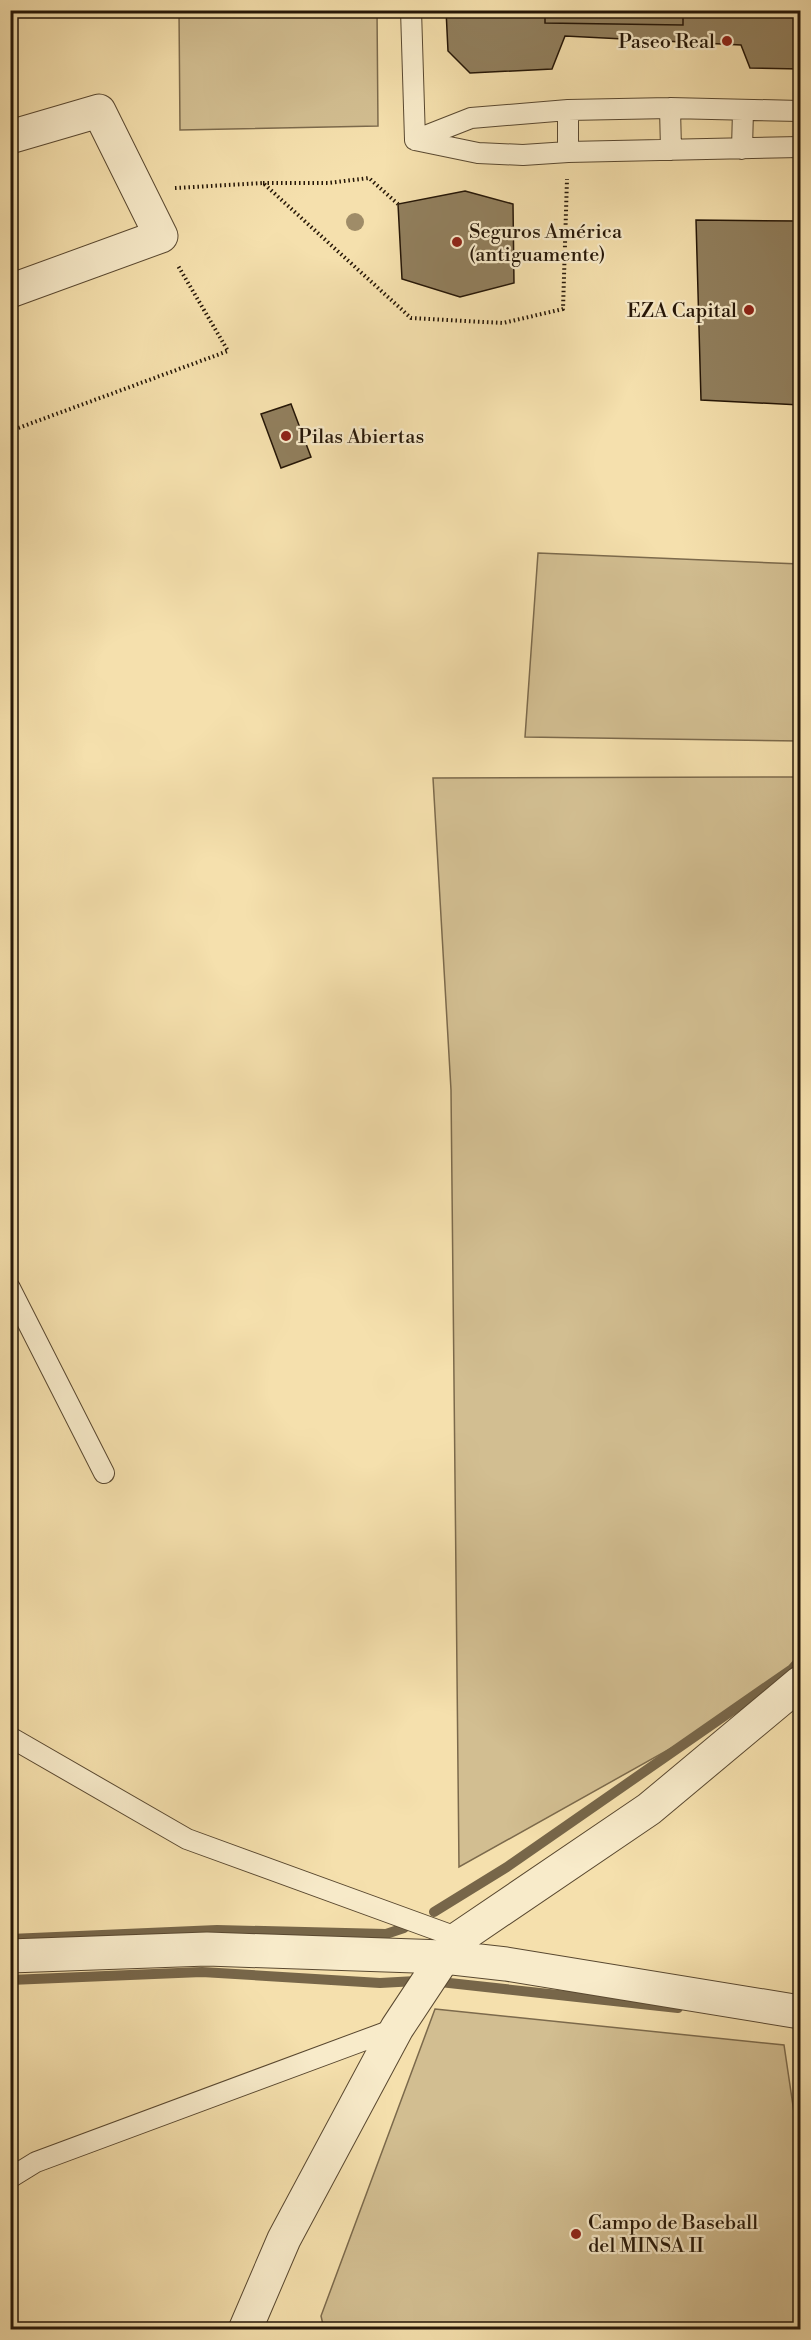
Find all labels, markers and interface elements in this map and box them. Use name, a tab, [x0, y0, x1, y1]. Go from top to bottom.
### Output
place label: Paseo Real	[618, 30, 715, 55]
marker: Paseo Real	[720, 34, 734, 48]
place label: Seguros América (antiguamente)	[469, 220, 623, 268]
marker: Seguros América (antiguamente)	[450, 235, 464, 249]
place label: EZA Capital	[627, 299, 737, 324]
marker: EZA Capital	[742, 303, 756, 317]
place label: Pilas Abiertas	[298, 425, 424, 450]
marker: Pilas Abiertas	[279, 429, 293, 443]
place label: Campo de Baseball del MINSA II	[588, 2211, 758, 2259]
marker: Campo de Baseball del MINSA II	[569, 2227, 583, 2241]

